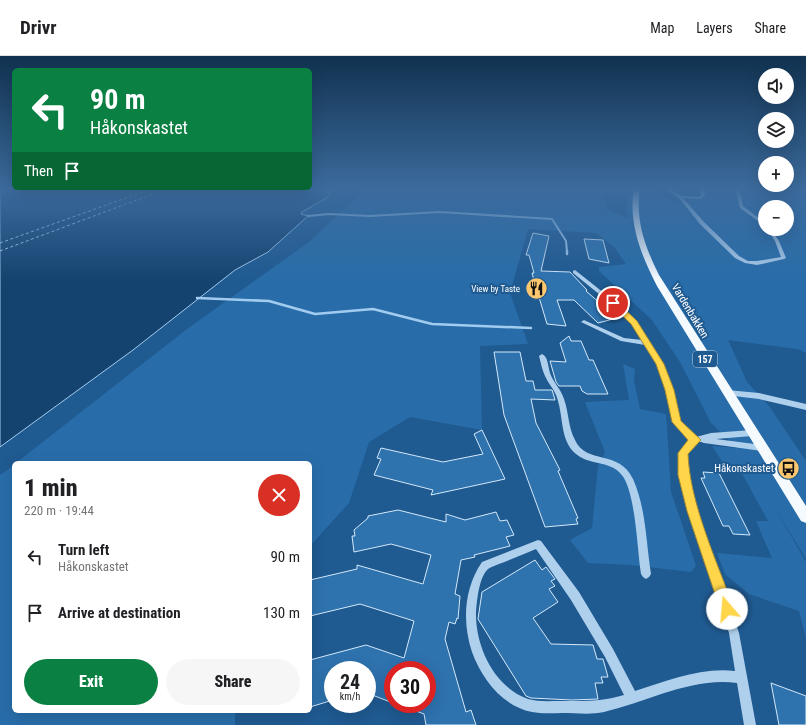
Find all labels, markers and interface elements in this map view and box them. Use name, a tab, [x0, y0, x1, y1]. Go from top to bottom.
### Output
text: Drivr	[20, 16, 57, 39]
text: Map	[650, 20, 674, 36]
text: Layers	[696, 20, 733, 36]
text: Share	[755, 20, 786, 36]
map controls	[758, 68, 794, 236]
button: sound	[758, 68, 794, 104]
text: 90 m	[90, 83, 146, 116]
icon: left	[24, 84, 76, 136]
button: layers	[758, 112, 794, 148]
text: Håkonskastet	[90, 117, 188, 138]
button: +	[758, 156, 794, 192]
icon: arrive	[61, 160, 83, 182]
text: Then	[24, 162, 53, 180]
button: −	[758, 200, 794, 236]
restaurant icon: View by Taste	[523, 276, 549, 302]
street label: Vardenbakken	[669, 281, 711, 341]
place label: View by Taste	[471, 284, 520, 294]
pin	[596, 286, 630, 320]
icon: arrive	[602, 292, 624, 314]
road number: 157	[693, 351, 717, 367]
bus stop icon: Håkonskastet	[776, 455, 802, 481]
place label: Håkonskastet	[714, 462, 774, 475]
text: 1 min	[24, 474, 78, 502]
button: close	[258, 474, 300, 516]
text: 220 m · 19:44	[24, 503, 94, 518]
text: Turn left	[58, 541, 109, 559]
icon: left	[24, 546, 46, 568]
text: 90 m	[270, 548, 300, 566]
text: Håkonskastet	[58, 559, 129, 574]
position arrow	[706, 588, 748, 630]
icon: arrive	[24, 602, 46, 624]
text: Arrive at destination	[58, 604, 181, 622]
text: 130 m	[263, 604, 300, 622]
button: Exit	[24, 659, 158, 705]
button: Share	[166, 659, 300, 705]
speed limit sign: 30	[384, 661, 436, 713]
text: 24	[340, 670, 360, 694]
text: km/h	[340, 691, 360, 702]

